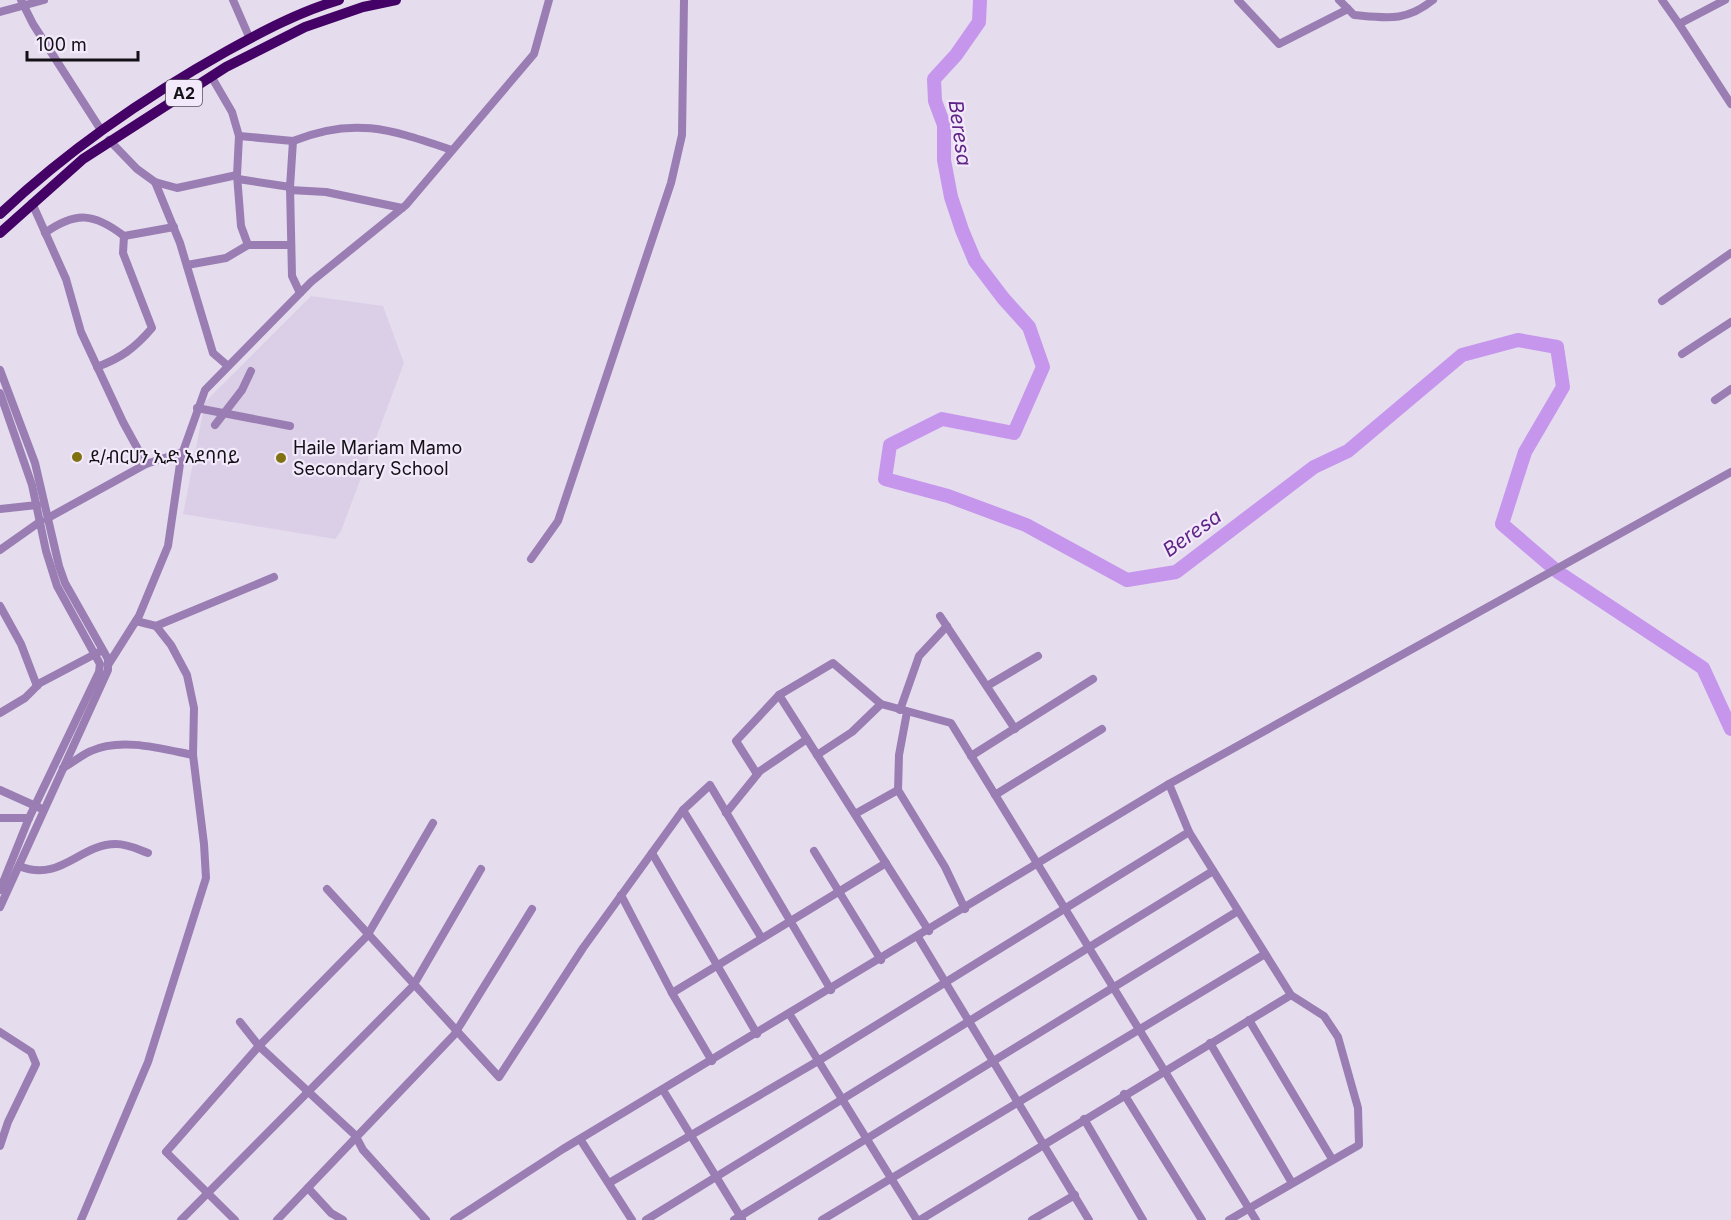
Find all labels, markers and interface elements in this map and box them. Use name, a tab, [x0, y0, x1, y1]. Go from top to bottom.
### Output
scale bar	[27, 24, 138, 62]
text: 100 m	[36, 34, 87, 55]
road number: A2	[166, 80, 202, 106]
water label: Beresa	[944, 99, 976, 167]
place label: Haile Mariam Mamo Secondary School	[293, 437, 462, 479]
place label: ደ/ብርሀን ኢድ አደባባይ	[89, 446, 240, 467]
marker: ደ/ብርሀን ኢድ አደባባይ	[70, 450, 84, 464]
marker: Haile Mariam Mamo Secondary School	[274, 451, 288, 465]
water label: Beresa	[1158, 504, 1226, 562]

